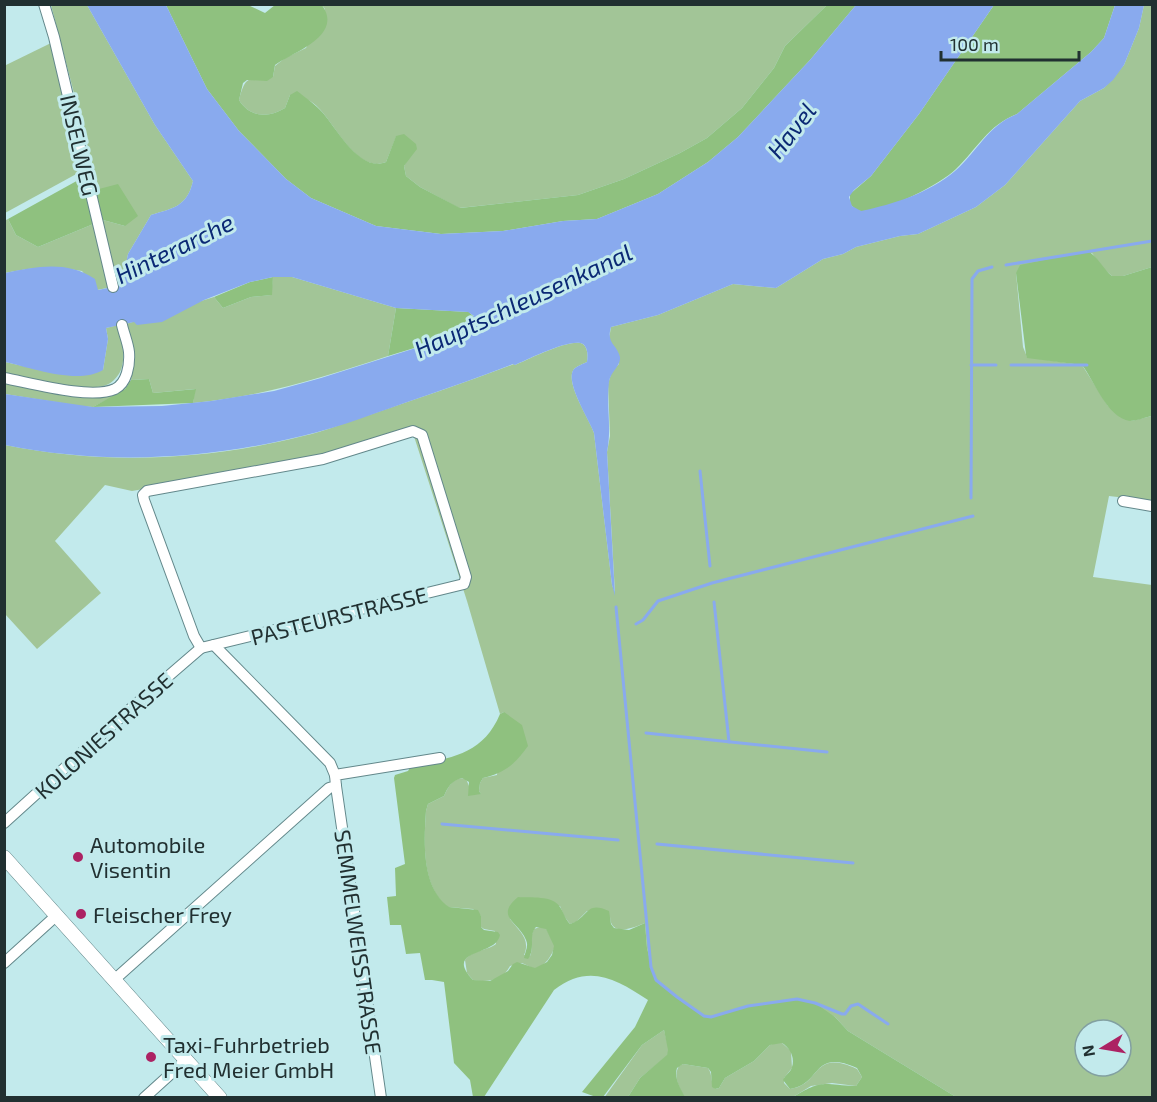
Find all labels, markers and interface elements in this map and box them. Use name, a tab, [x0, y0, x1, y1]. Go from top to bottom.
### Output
scale bar	[941, 24, 1079, 62]
text: 100 m	[950, 33, 999, 55]
street label: INSELWEG	[56, 92, 104, 198]
water label: Havel	[760, 96, 822, 164]
water label: Hinterarche	[110, 207, 238, 289]
water label: Hauptschleusenkanal	[409, 237, 637, 363]
street label: PASTEURSTRASSE	[248, 580, 430, 650]
street label: KOLONIESTRASSE	[29, 667, 177, 803]
street label: SEMMELWEISSTRASSE	[330, 828, 388, 1056]
place label: Automobile Visentin	[90, 831, 205, 882]
marker: Automobile Visentin	[71, 850, 85, 864]
place label: Fleischer Frey	[93, 901, 232, 927]
marker: Fleischer Frey	[74, 907, 88, 921]
north arrow	[1073, 1018, 1133, 1078]
place label: Taxi-Fuhrbetrieb Fred Meier GmbH	[163, 1031, 334, 1082]
text: N	[1077, 1043, 1098, 1058]
marker: Taxi-Fuhrbetrieb Fred Meier GmbH	[144, 1050, 158, 1064]

